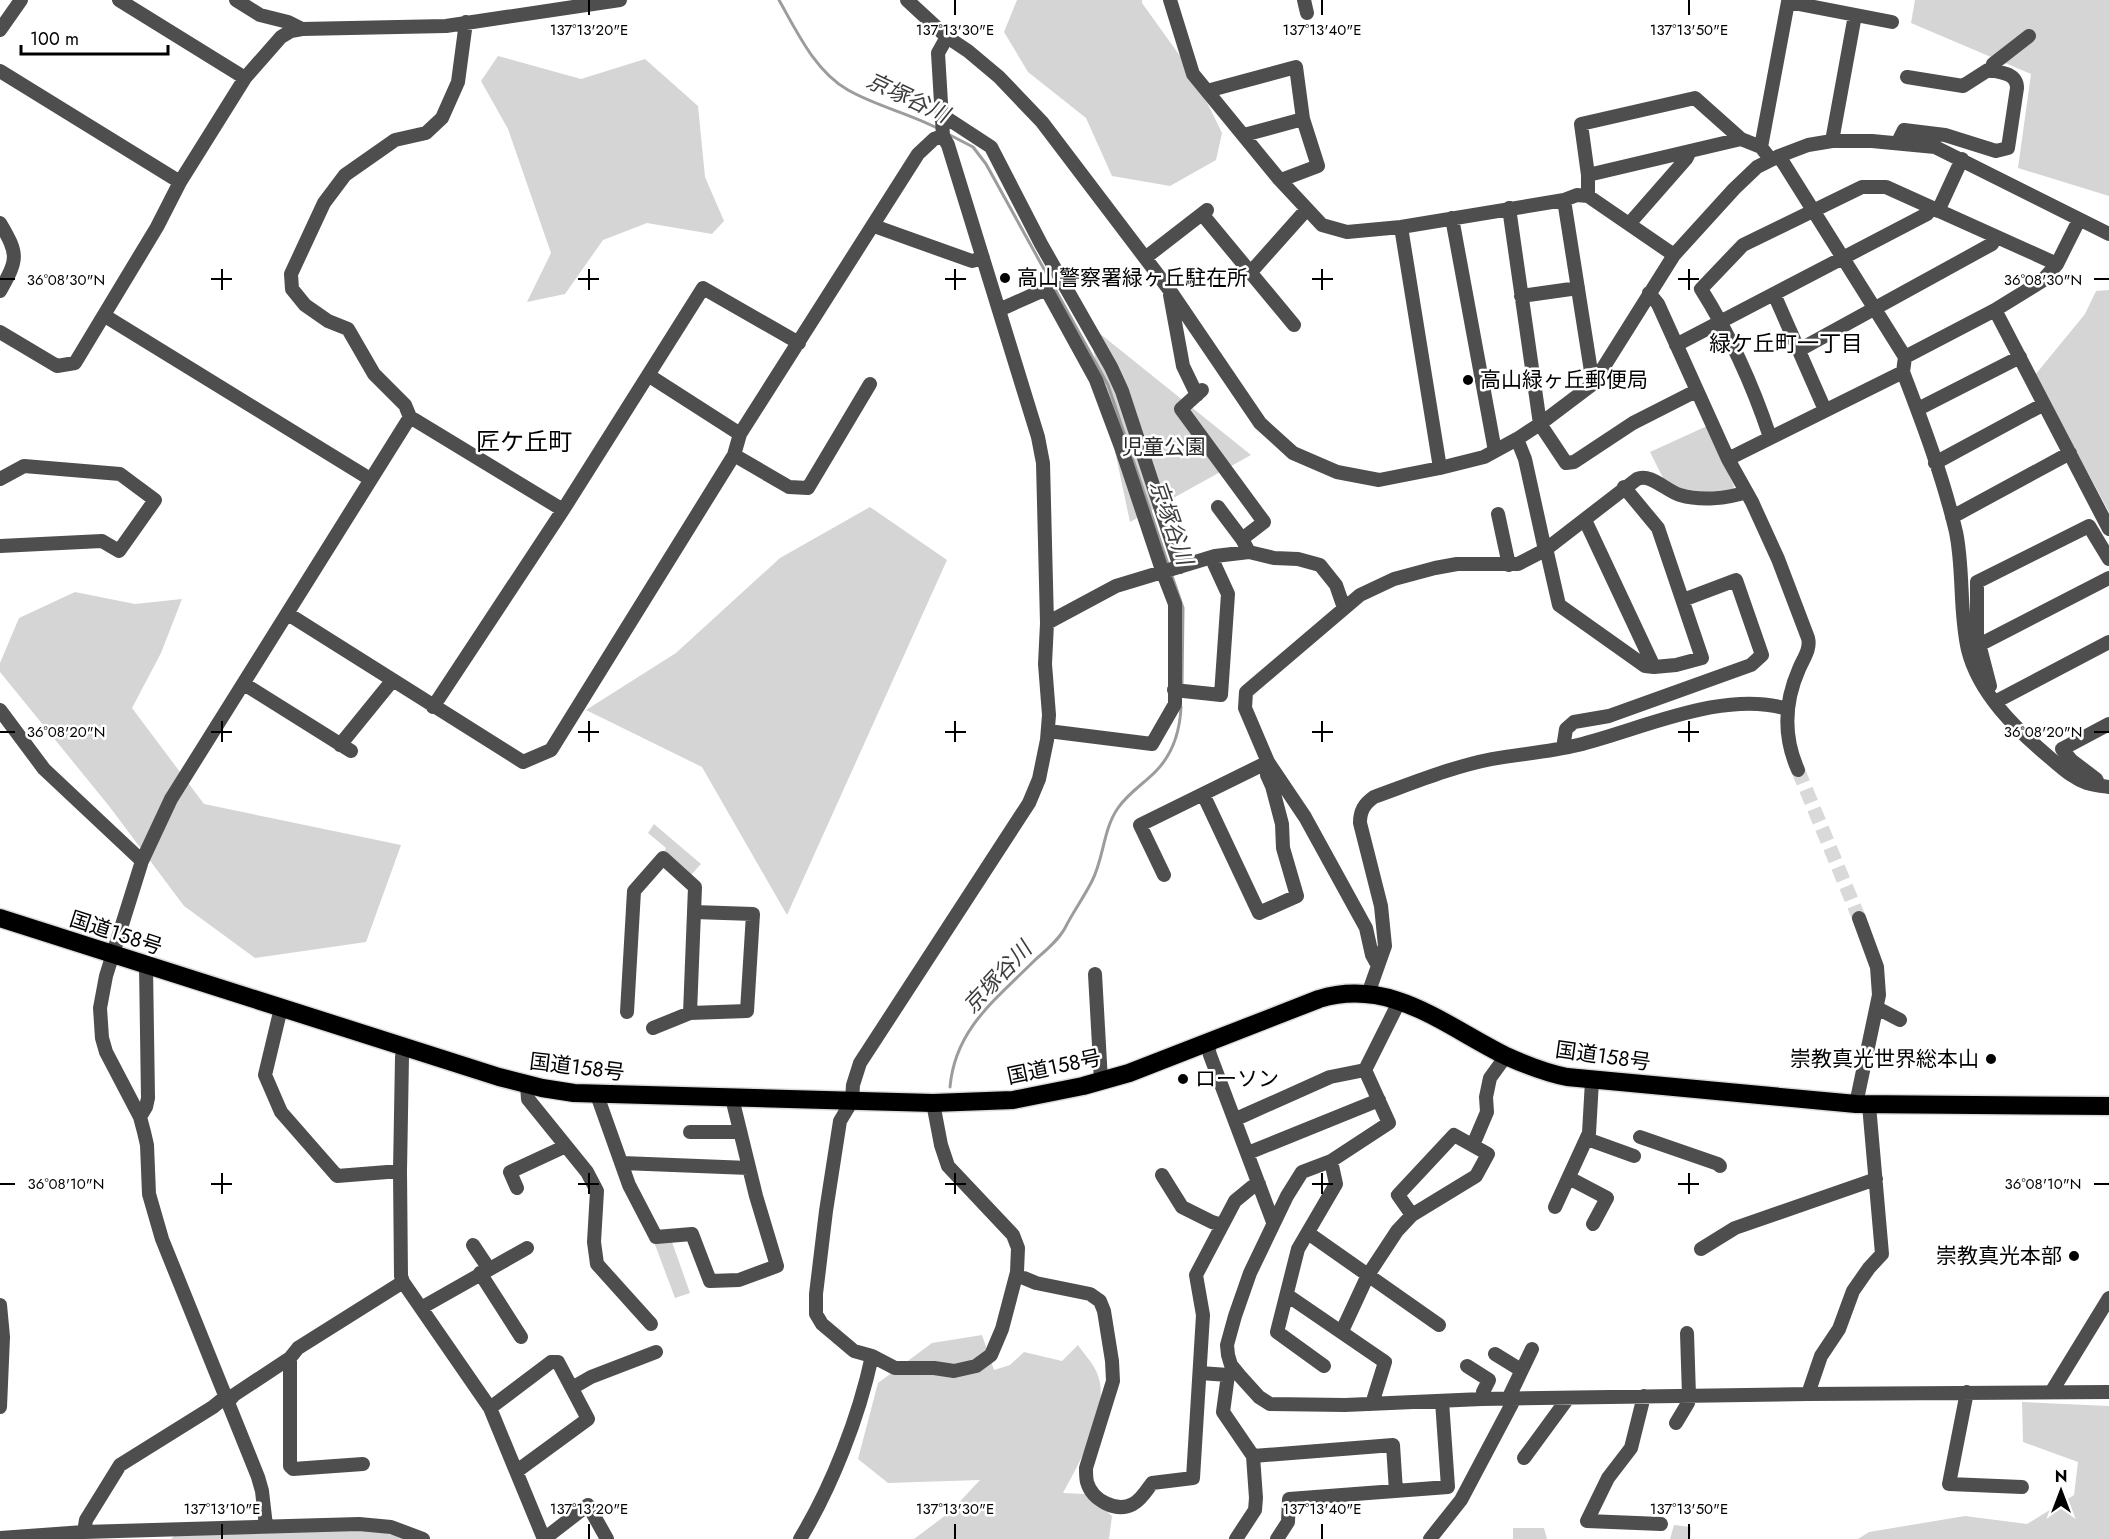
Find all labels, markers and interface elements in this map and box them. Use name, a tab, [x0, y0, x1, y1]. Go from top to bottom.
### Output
scale bar	[21, 18, 168, 56]
text: 137°13'20"E	[550, 19, 628, 41]
text: 137°13'30"E	[916, 19, 994, 41]
text: 137°13'40"E	[1283, 19, 1361, 41]
text: 137°13'50"E	[1650, 19, 1728, 41]
text: 100 m	[30, 26, 79, 52]
water label: 京塚谷川	[861, 64, 956, 131]
place label: 高山警察署緑ヶ丘駐在所	[1017, 263, 1248, 293]
text: 36°08'30"N	[27, 269, 105, 291]
text: 36°08'30"N	[2004, 269, 2082, 291]
marker: 高山警察署緑ヶ丘駐在所	[998, 271, 1012, 285]
district label: 緑ケ丘町一丁目	[1709, 327, 1863, 359]
place label: 高山緑ヶ丘郵便局	[1480, 365, 1648, 395]
marker: 高山緑ヶ丘郵便局	[1461, 373, 1475, 387]
district label: 匠ケ丘町	[476, 424, 572, 459]
park label: 児童公園	[1122, 432, 1206, 462]
water label: 京塚谷川	[1143, 475, 1202, 571]
text: 36°08'20"N	[27, 721, 105, 743]
text: 36°08'20"N	[2004, 721, 2082, 743]
street label: 国道158号	[66, 904, 166, 962]
water label: 京塚谷川	[955, 932, 1040, 1020]
street label: 国道158号	[1553, 1034, 1653, 1078]
street label: 国道158号	[1004, 1042, 1104, 1092]
place label: 崇教真光世界総本山	[1790, 1044, 1979, 1074]
street label: 国道158号	[528, 1046, 626, 1088]
marker: 崇教真光世界総本山	[1984, 1052, 1998, 1066]
place label: ローソン	[1195, 1064, 1279, 1094]
marker: ローソン	[1176, 1072, 1190, 1086]
text: 36°08'10"N	[28, 1173, 104, 1195]
text: 36°08'10"N	[2005, 1173, 2081, 1195]
place label: 崇教真光本部	[1936, 1241, 2062, 1271]
marker: 崇教真光本部	[2067, 1249, 2081, 1263]
north arrow	[2031, 1461, 2091, 1521]
text: N	[2055, 1465, 2067, 1488]
text: 137°13'10"E	[184, 1498, 260, 1520]
text: 137°13'20"E	[550, 1498, 628, 1520]
text: 137°13'30"E	[916, 1498, 994, 1520]
text: 137°13'40"E	[1283, 1498, 1361, 1520]
text: 137°13'50"E	[1650, 1498, 1728, 1520]

